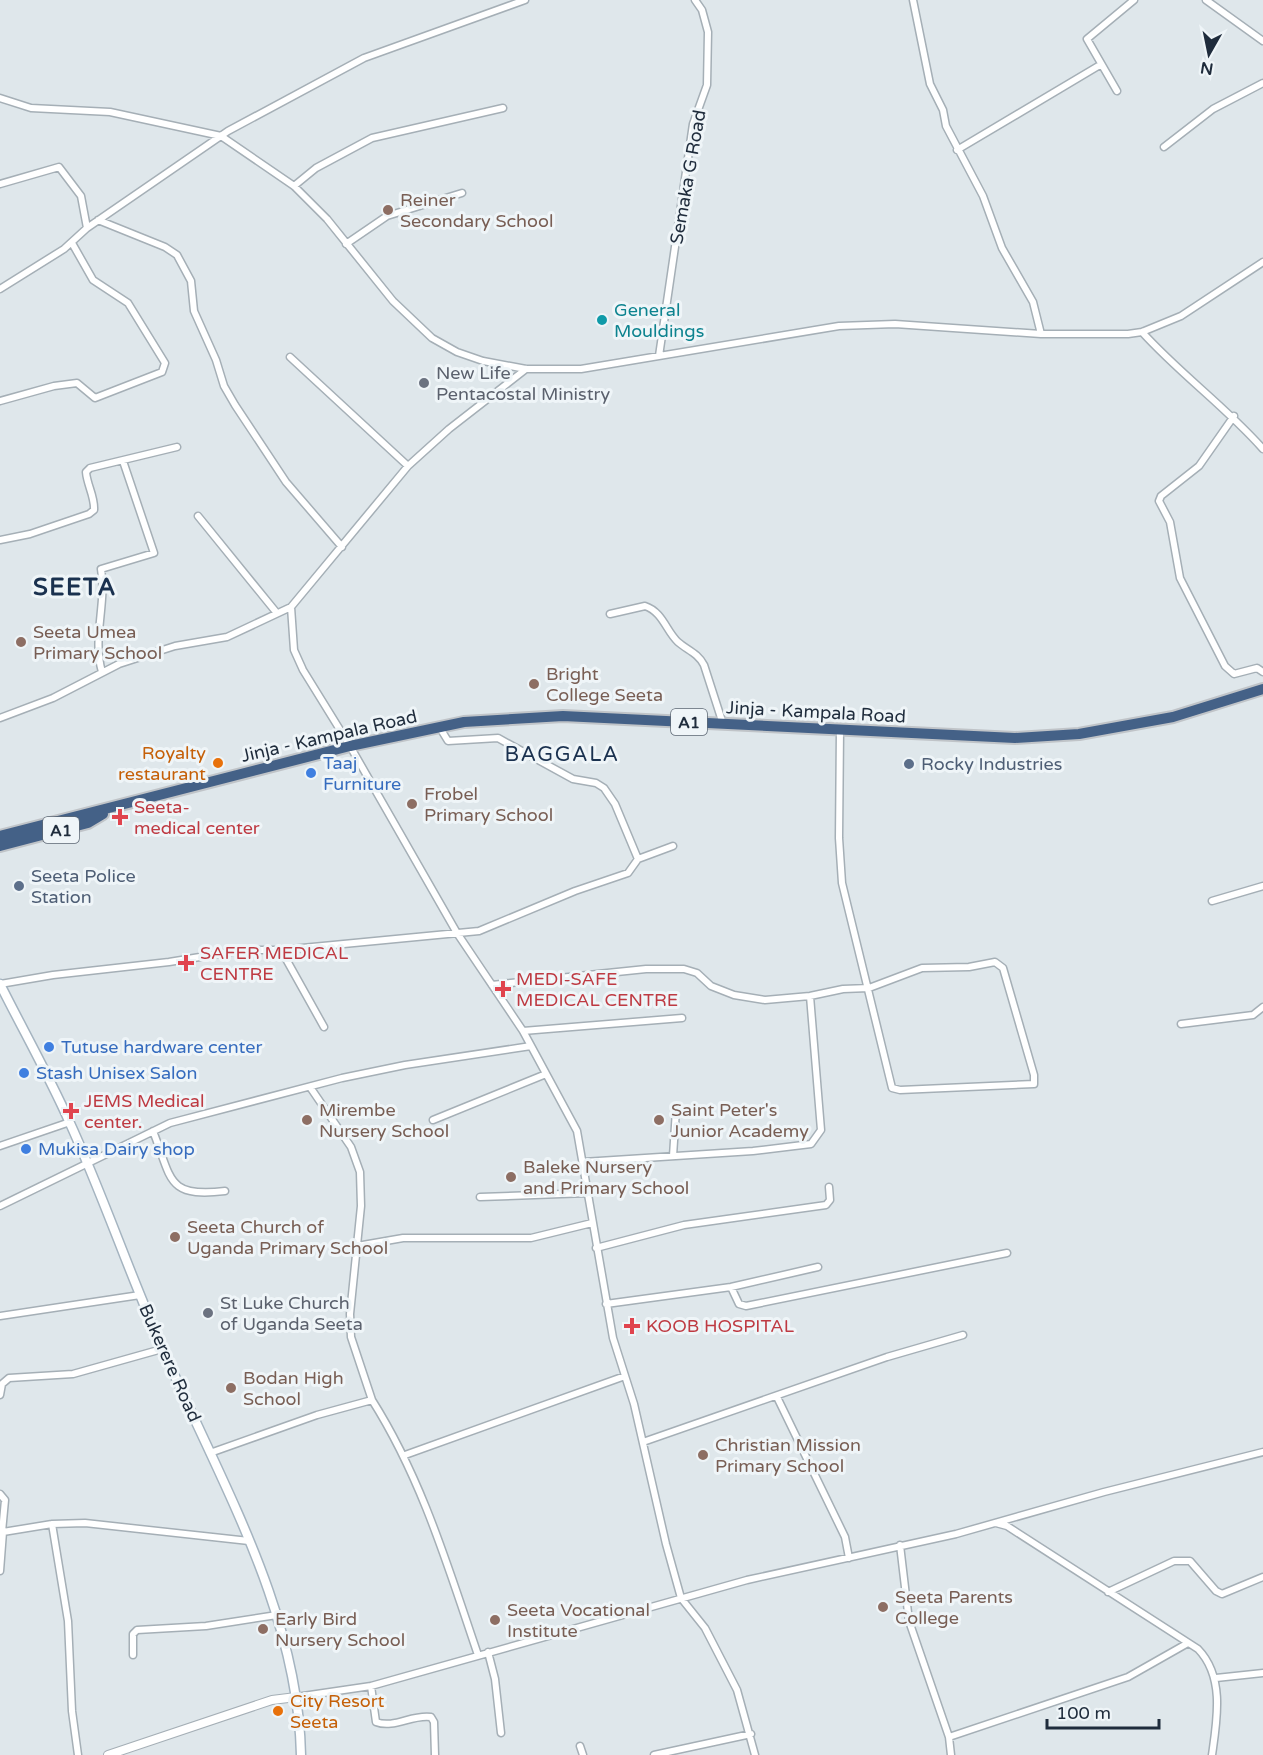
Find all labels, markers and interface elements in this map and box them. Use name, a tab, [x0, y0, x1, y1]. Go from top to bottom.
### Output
north arrow	[1179, 24, 1239, 84]
text: N	[1199, 57, 1215, 79]
street label: Semaka G Road	[665, 108, 711, 246]
place label: Reiner Secondary School	[400, 189, 553, 232]
marker: Reiner Secondary School	[381, 203, 395, 217]
place label: General Mouldings	[614, 299, 704, 342]
marker: General Mouldings	[595, 313, 609, 327]
place label: New Life Pentacostal Ministry	[436, 362, 610, 405]
marker: New Life Pentacostal Ministry	[417, 376, 431, 390]
district label: SEETA	[33, 573, 117, 602]
place label: Seeta Umea Primary School	[33, 621, 162, 664]
marker: Seeta Umea Primary School	[14, 635, 28, 649]
place label: Bright College Seeta	[546, 663, 663, 706]
marker: Bright College Seeta	[527, 677, 541, 691]
street label: Jinja - Kampala Road	[726, 696, 906, 728]
street label: Jinja - Kampala Road	[239, 705, 419, 767]
road number: A1	[671, 709, 707, 735]
place label: Royalty restaurant	[118, 742, 206, 785]
district label: BAGGALA	[504, 742, 620, 767]
place label: Taaj Furniture	[323, 752, 401, 795]
place label: Rocky Industries	[921, 753, 1062, 775]
marker: Royalty restaurant	[211, 756, 225, 770]
marker: Rocky Industries	[902, 757, 916, 771]
marker: Taaj Furniture	[304, 766, 318, 780]
place label: Frobel Primary School	[424, 783, 553, 826]
place label: Seeta- medical center	[134, 796, 260, 839]
marker: Frobel Primary School	[405, 797, 419, 811]
marker: Seeta- medical center	[111, 808, 129, 826]
road number: A1	[43, 817, 79, 843]
place label: Seeta Police Station	[31, 865, 136, 908]
marker: Seeta Police Station	[12, 879, 26, 893]
place label: SAFER MEDICAL CENTRE	[200, 942, 349, 985]
marker: SAFER MEDICAL CENTRE	[177, 954, 195, 972]
place label: MEDI-SAFE MEDICAL CENTRE	[516, 968, 678, 1011]
marker: MEDI-SAFE MEDICAL CENTRE	[494, 980, 512, 998]
place label: Tutuse hardware center	[61, 1036, 262, 1058]
marker: Tutuse hardware center	[42, 1040, 56, 1054]
place label: Stash Unisex Salon	[36, 1062, 197, 1084]
marker: Stash Unisex Salon	[17, 1066, 31, 1080]
place label: JEMS Medical center.	[84, 1090, 204, 1133]
place label: Mirembe Nursery School	[319, 1099, 449, 1142]
place label: Saint Peter's Junior Academy	[671, 1099, 809, 1142]
marker: JEMS Medical center.	[62, 1102, 80, 1120]
marker: Mirembe Nursery School	[300, 1113, 314, 1127]
marker: Saint Peter's Junior Academy	[652, 1113, 666, 1127]
place label: Mukisa Dairy shop	[38, 1138, 195, 1160]
marker: Mukisa Dairy shop	[19, 1142, 33, 1156]
place label: Baleke Nursery and Primary School	[523, 1156, 689, 1199]
marker: Baleke Nursery and Primary School	[504, 1170, 518, 1184]
place label: Seeta Church of Uganda Primary School	[187, 1216, 388, 1259]
marker: Seeta Church of Uganda Primary School	[168, 1230, 182, 1244]
place label: St Luke Church of Uganda Seeta	[220, 1292, 363, 1335]
street label: Bukerere Road	[134, 1301, 206, 1425]
marker: St Luke Church of Uganda Seeta	[201, 1306, 215, 1320]
place label: KOOB HOSPITAL	[646, 1315, 795, 1337]
marker: KOOB HOSPITAL	[623, 1317, 641, 1335]
place label: Bodan High School	[243, 1367, 344, 1410]
marker: Bodan High School	[224, 1381, 238, 1395]
place label: Christian Mission Primary School	[715, 1434, 861, 1477]
marker: Christian Mission Primary School	[696, 1448, 710, 1462]
place label: Seeta Parents College	[895, 1586, 1013, 1629]
place label: Seeta Vocational Institute	[507, 1599, 650, 1642]
marker: Seeta Parents College	[876, 1600, 890, 1614]
place label: Early Bird Nursery School	[275, 1608, 405, 1651]
marker: Seeta Vocational Institute	[488, 1613, 502, 1627]
marker: Early Bird Nursery School	[256, 1622, 270, 1636]
place label: City Resort Seeta	[290, 1690, 385, 1733]
scale bar	[1047, 1692, 1160, 1730]
text: 100 m	[1056, 1702, 1111, 1724]
marker: City Resort Seeta	[271, 1704, 285, 1718]

